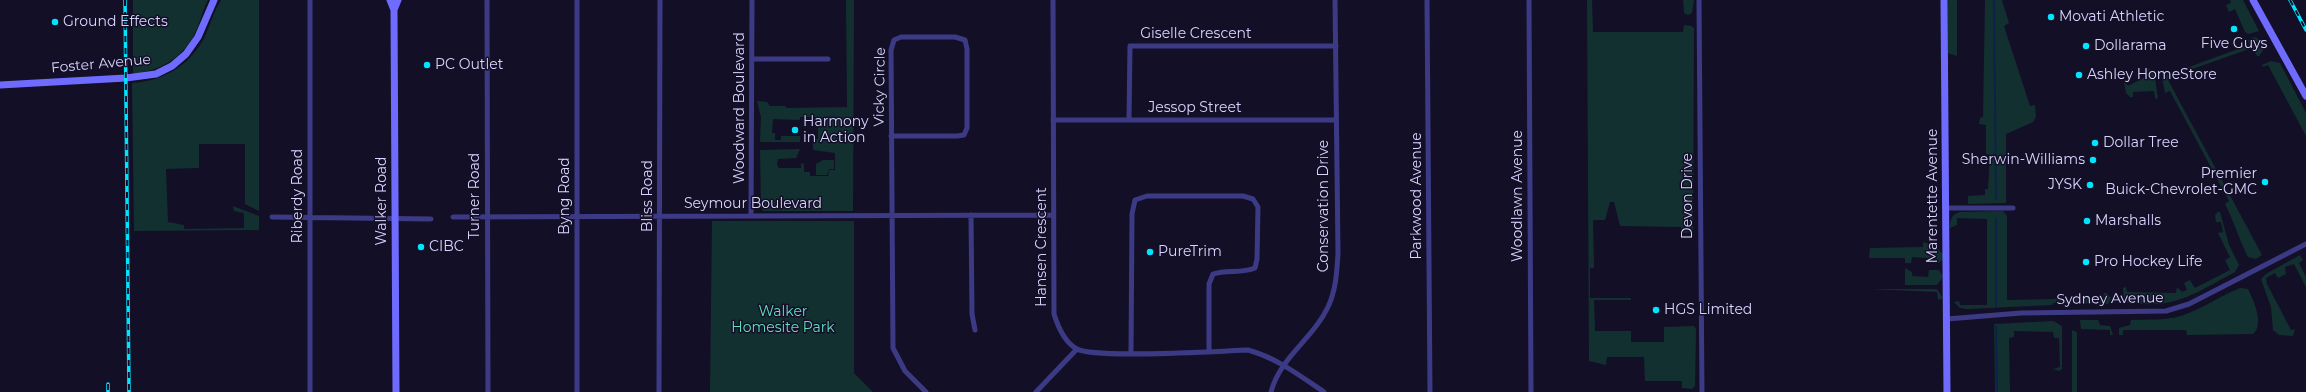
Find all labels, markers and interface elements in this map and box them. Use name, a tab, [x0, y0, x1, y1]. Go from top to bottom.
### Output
place label: Movati Athletic	[2059, 9, 2164, 25]
marker: Movati Athletic	[2046, 12, 2056, 22]
place label: Ground Effects	[63, 14, 168, 30]
marker: Ground Effects	[50, 17, 60, 27]
marker: Five Guys	[2229, 24, 2239, 34]
street label: Giselle Crescent	[1140, 26, 1252, 42]
street label: Woodward Boulevard	[732, 32, 748, 184]
place label: Five Guys	[2201, 36, 2267, 52]
place label: Dollarama	[2094, 38, 2167, 54]
marker: Dollarama	[2081, 41, 2091, 51]
street label: Vicky Circle	[871, 47, 889, 127]
street label: Foster Avenue	[50, 51, 152, 77]
place label: PC Outlet	[435, 57, 503, 73]
marker: PC Outlet	[422, 60, 432, 70]
place label: Ashley HomeStore	[2087, 67, 2217, 83]
marker: Ashley HomeStore	[2074, 70, 2084, 80]
street label: Jessop Street	[1148, 100, 1242, 116]
place label: Harmony in Action	[803, 114, 869, 146]
marker: Harmony in Action	[790, 125, 800, 135]
street label: Marentette Avenue	[1925, 129, 1941, 263]
street label: Woodlawn Avenue	[1510, 130, 1526, 262]
street label: Parkwood Avenue	[1409, 132, 1425, 260]
place label: Dollar Tree	[2103, 135, 2179, 151]
marker: Dollar Tree	[2090, 138, 2100, 148]
street label: Conservation Drive	[1316, 140, 1332, 272]
street label: Riberdy Road	[290, 149, 306, 243]
place label: Sherwin-Williams	[1962, 152, 2085, 168]
street label: Turner Road	[467, 153, 483, 239]
street label: Devon Drive	[1680, 153, 1696, 239]
marker: Sherwin-Williams	[2088, 155, 2098, 165]
street label: Walker Road	[374, 156, 390, 246]
street label: Byng Road	[557, 157, 573, 235]
street label: Bliss Road	[640, 160, 656, 232]
place label: Premier Buick-Chevrolet-GMC	[2105, 166, 2257, 198]
place label: JYSK	[2048, 177, 2082, 193]
marker: Premier Buick-Chevrolet-GMC	[2260, 177, 2270, 187]
marker: JYSK	[2085, 180, 2095, 190]
street label: Hansen Crescent	[1034, 187, 1050, 307]
street label: Seymour Boulevard	[684, 196, 822, 212]
place label: Marshalls	[2095, 213, 2161, 229]
marker: Marshalls	[2082, 216, 2092, 226]
place label: CIBC	[429, 239, 464, 255]
marker: CIBC	[416, 242, 426, 252]
place label: PureTrim	[1158, 244, 1222, 260]
marker: PureTrim	[1145, 247, 1155, 257]
place label: Pro Hockey Life	[2094, 254, 2202, 270]
marker: Pro Hockey Life	[2081, 257, 2091, 267]
street label: Sydney Avenue	[2056, 290, 2164, 308]
place label: HGS Limited	[1664, 302, 1752, 318]
park label: Walker Homesite Park	[731, 304, 835, 336]
marker: HGS Limited	[1651, 305, 1661, 315]

